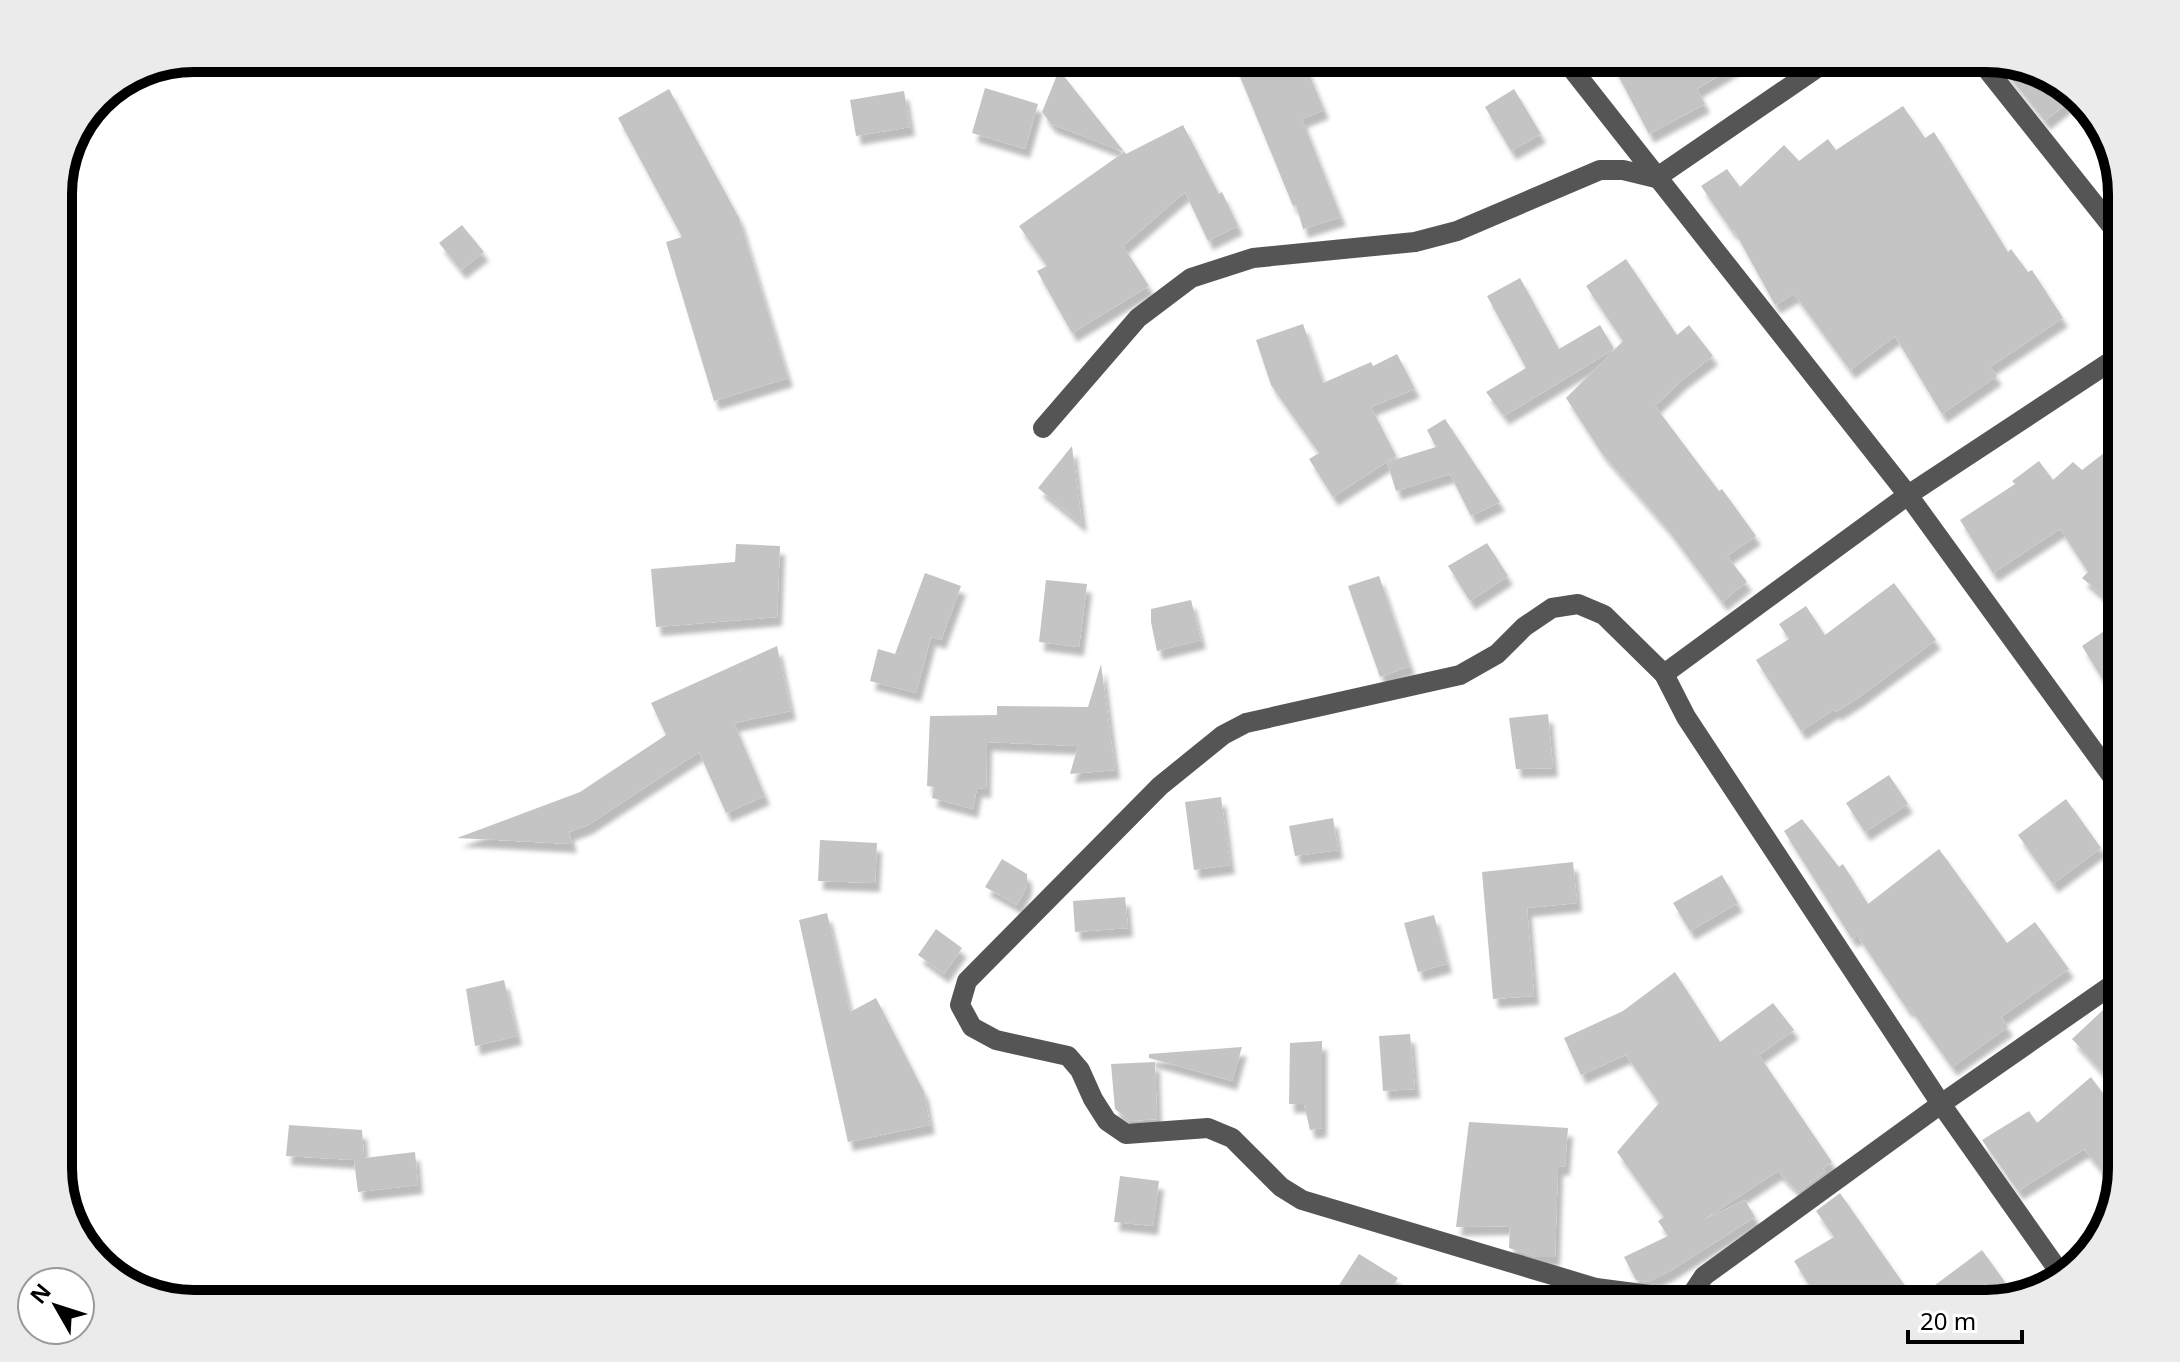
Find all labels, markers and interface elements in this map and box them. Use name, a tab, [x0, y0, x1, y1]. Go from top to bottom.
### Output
north arrow	[16, 1266, 96, 1346]
text: N	[22, 1276, 57, 1309]
scale bar	[1908, 1294, 2022, 1344]
text: 20 m	[1920, 1304, 1976, 1337]

